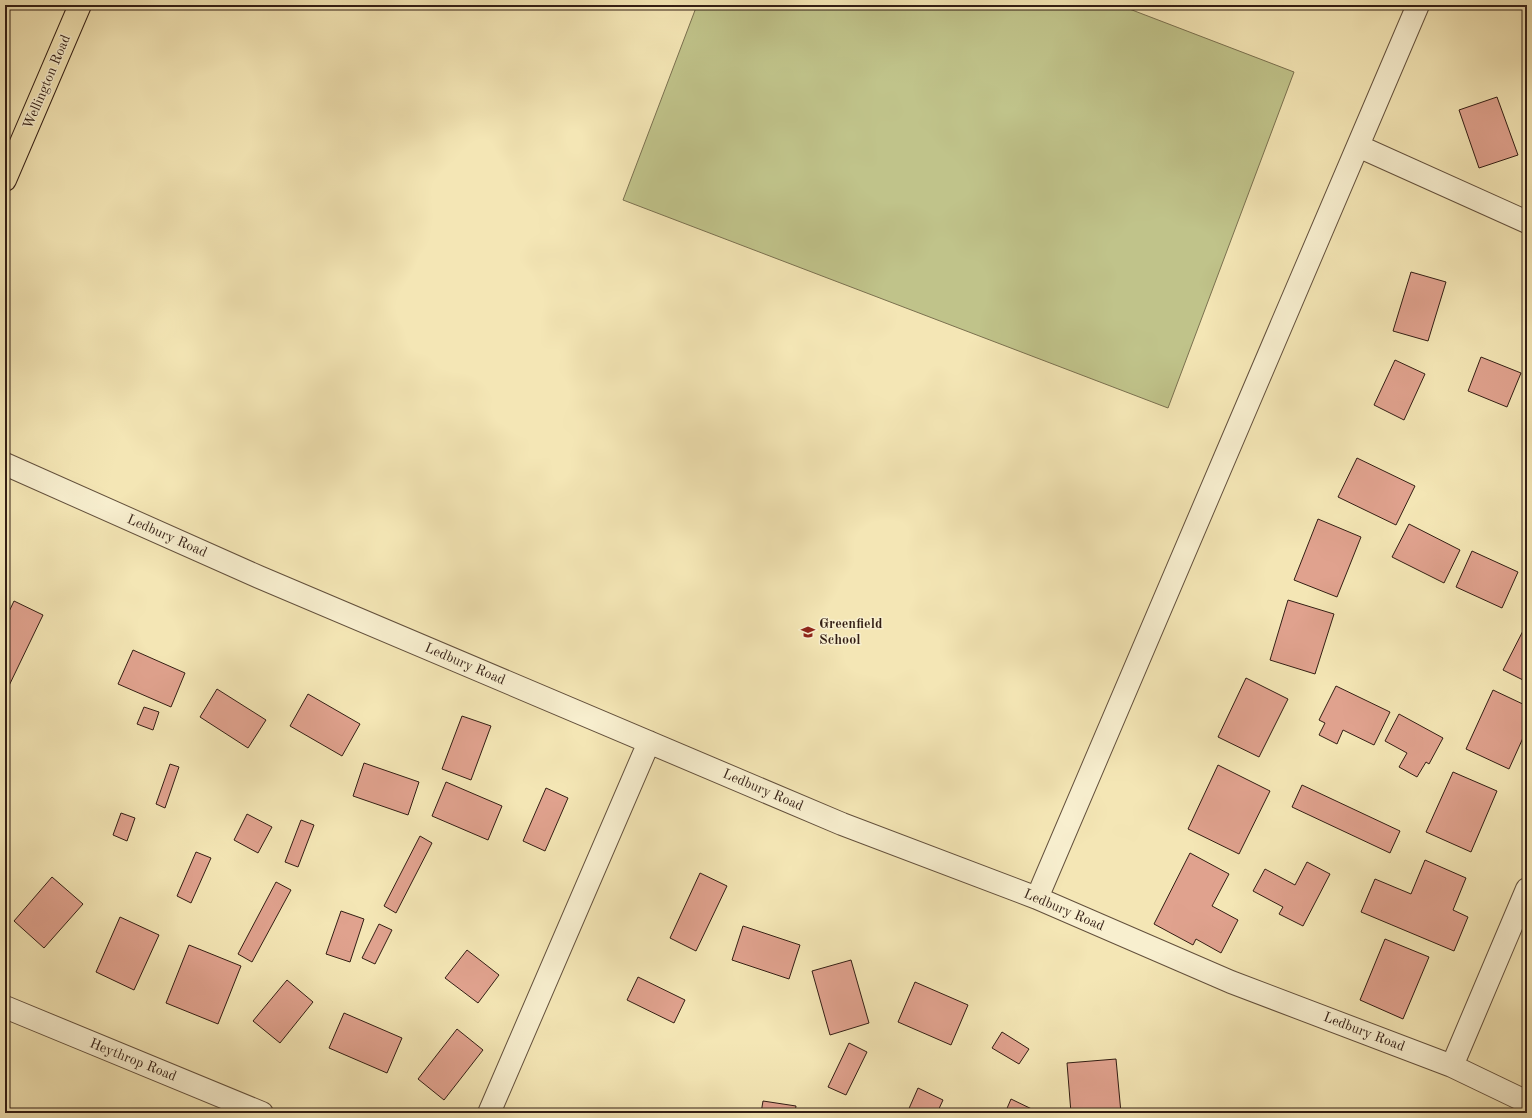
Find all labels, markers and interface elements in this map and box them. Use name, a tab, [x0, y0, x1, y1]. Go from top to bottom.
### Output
street label: Wellington Road	[21, 33, 73, 131]
street label: Ledbury Road	[125, 512, 209, 560]
place label: Greenfield School	[819, 617, 883, 647]
school or university icon: Greenfield School	[800, 624, 816, 640]
street label: Ledbury Road	[423, 641, 507, 687]
street label: Ledbury Road	[721, 767, 805, 813]
street label: Ledbury Road	[1022, 887, 1106, 933]
street label: Ledbury Road	[1321, 1010, 1407, 1054]
street label: Heythrop Road	[88, 1036, 178, 1084]

